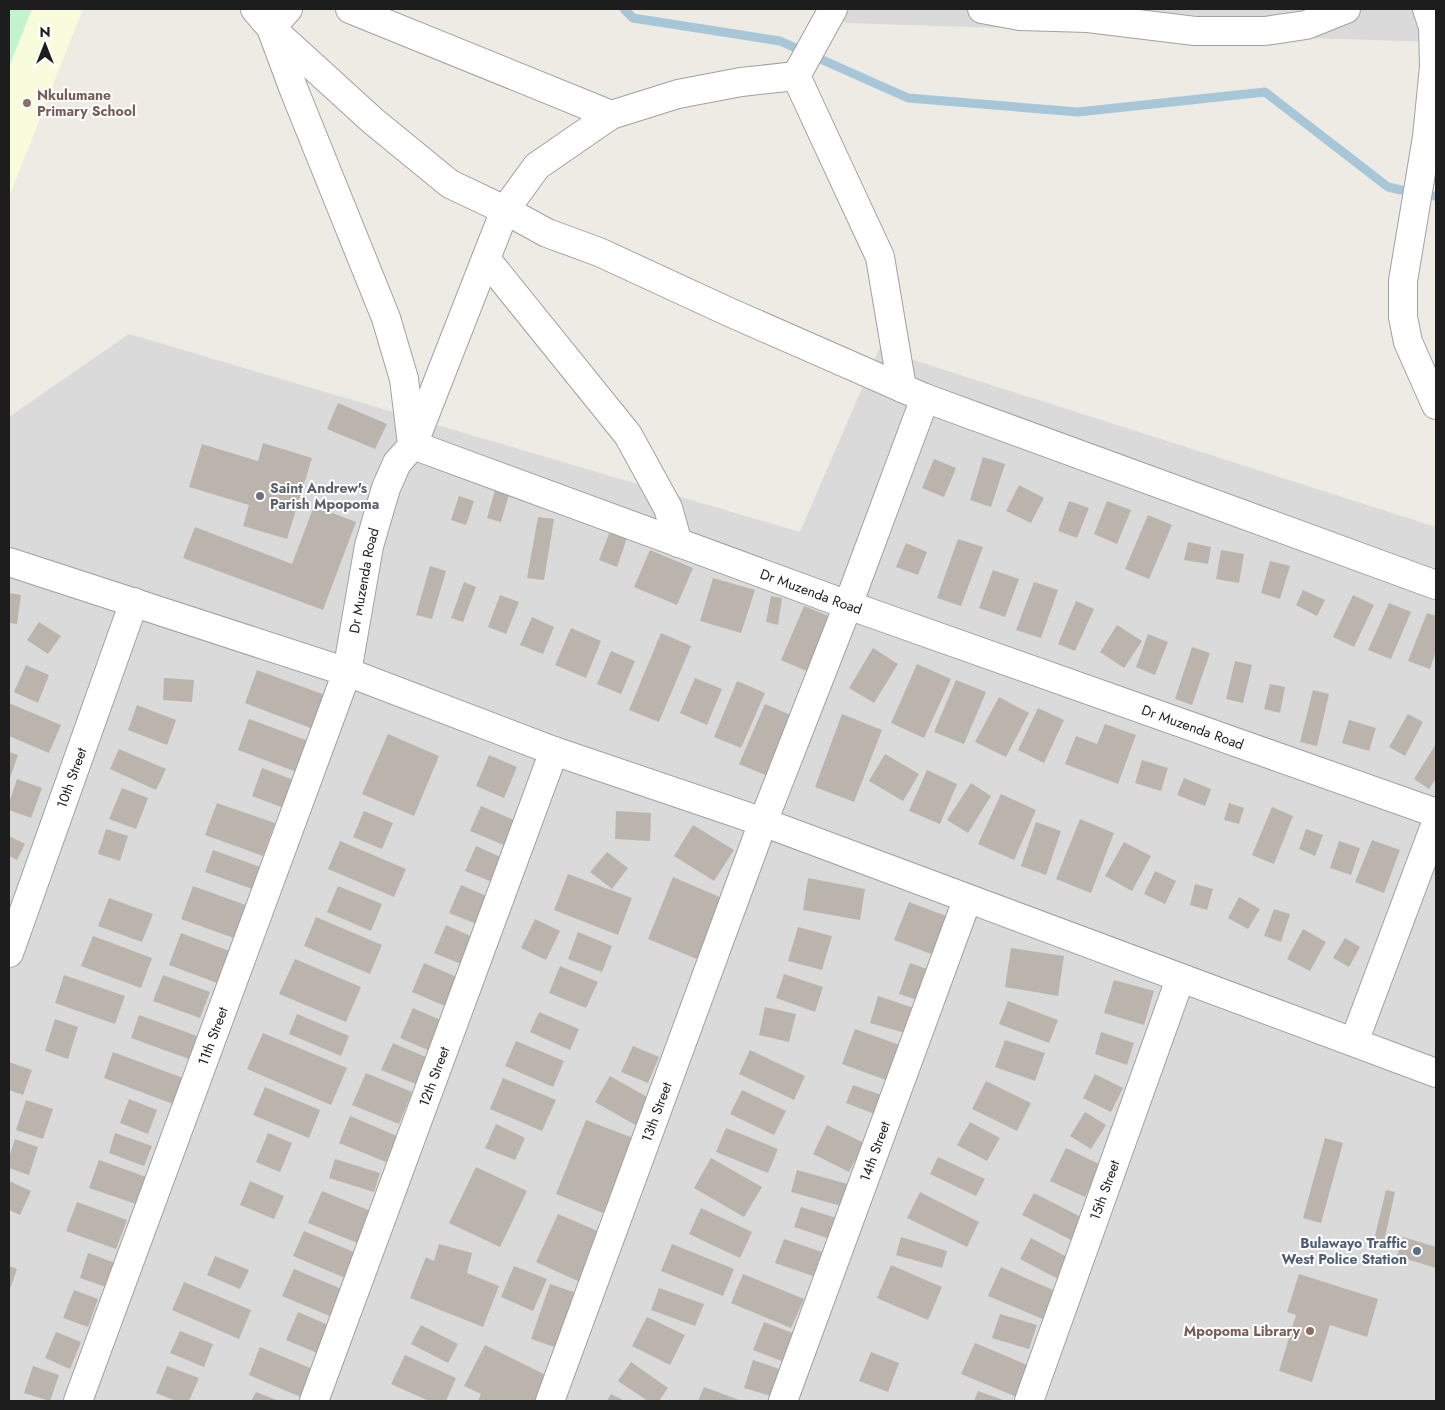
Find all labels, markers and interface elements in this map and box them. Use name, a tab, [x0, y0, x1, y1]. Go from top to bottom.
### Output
north arrow	[20, 20, 70, 70]
text: N	[39, 22, 51, 42]
place label: Nkulumane Primary School	[37, 85, 136, 121]
marker: Nkulumane Primary School	[21, 97, 33, 109]
place label: Saint Andrew's Parish Mpopoma	[270, 478, 379, 514]
marker: Saint Andrew's Parish Mpopoma	[254, 490, 266, 502]
street label: Dr Muzenda Road	[344, 525, 384, 635]
street label: Dr Muzenda Road	[757, 564, 865, 619]
street label: Dr Muzenda Road	[1139, 700, 1247, 754]
street label: 10th Street	[51, 744, 92, 811]
street label: 11th Street	[193, 1003, 233, 1068]
street label: 12th Street	[414, 1043, 454, 1109]
street label: 13th Street	[636, 1079, 677, 1145]
street label: 14th Street	[854, 1118, 895, 1184]
street label: 15th Street	[1085, 1157, 1125, 1223]
place label: Bulawayo Traffic West Police Station	[1281, 1233, 1407, 1269]
marker: Bulawayo Traffic West Police Station	[1411, 1245, 1423, 1257]
place label: Mpopoma Library	[1184, 1321, 1301, 1341]
marker: Mpopoma Library	[1304, 1325, 1316, 1337]

